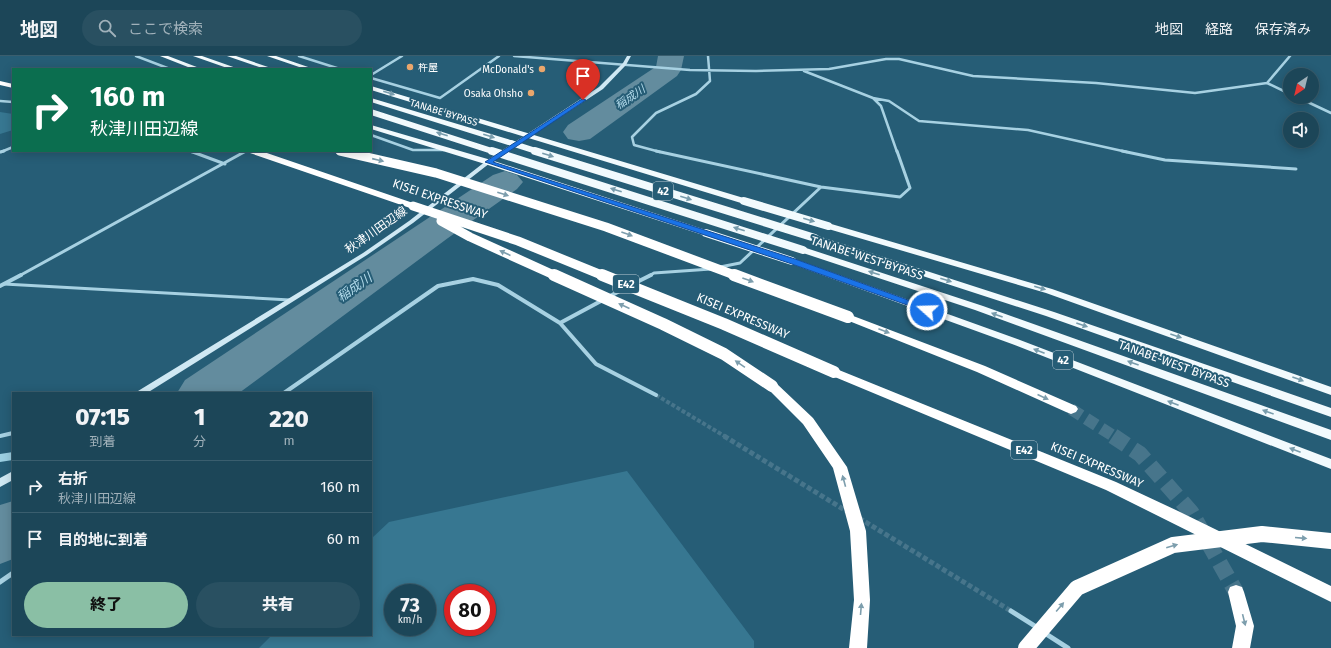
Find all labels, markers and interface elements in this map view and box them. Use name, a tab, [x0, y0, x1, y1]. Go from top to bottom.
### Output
search box	[82, 10, 362, 46]
icon: search	[96, 17, 118, 39]
text: 地図	[20, 18, 58, 41]
text: ここで検索	[128, 20, 203, 38]
text: 地図	[1155, 21, 1183, 38]
text: 経路	[1205, 21, 1233, 38]
text: 保存済み	[1255, 21, 1311, 38]
pin	[566, 59, 600, 100]
marker: 杵屋	[405, 62, 415, 72]
place label: 杵屋	[418, 62, 438, 74]
place label: McDonald's	[482, 64, 534, 76]
marker: McDonald's	[537, 64, 547, 74]
icon: arrive	[572, 65, 594, 87]
north arrow	[1283, 68, 1319, 104]
map controls	[1283, 68, 1319, 148]
text: 160 m	[90, 80, 165, 113]
water label: 稲成川	[613, 82, 648, 112]
icon: right	[24, 84, 76, 136]
place label: Osaka Ohsho	[464, 88, 523, 100]
marker: Osaka Ohsho	[526, 88, 536, 98]
one-way arrow	[383, 90, 395, 96]
street label: TANABE BYPASS	[408, 97, 480, 129]
button: sound	[1283, 112, 1319, 148]
text: 秋津川田辺線	[90, 118, 198, 140]
one-way arrow	[436, 131, 448, 137]
one-way arrow	[483, 133, 495, 139]
one-way arrow	[543, 152, 555, 158]
one-way arrow	[371, 157, 384, 163]
street label: KISEI EXPRESSWAY	[391, 176, 490, 222]
road number: 42	[653, 182, 673, 200]
one-way arrow	[609, 187, 621, 193]
one-way arrow	[497, 191, 509, 197]
one-way arrow	[680, 195, 692, 201]
street label: 秋津川田辺線	[342, 204, 410, 256]
one-way arrow	[803, 217, 815, 223]
one-way arrow	[733, 226, 745, 232]
one-way arrow	[621, 232, 633, 238]
street label: TANABE-WEST BYPASS	[809, 233, 925, 283]
one-way arrow	[500, 250, 511, 256]
water label: 稲成川	[334, 269, 376, 305]
one-way arrow	[867, 270, 879, 276]
road number: E42	[613, 275, 639, 293]
one-way arrow	[743, 277, 755, 283]
one-way arrow	[940, 277, 952, 283]
one-way arrow	[1034, 285, 1046, 291]
position arrow	[906, 289, 948, 331]
street label: KISEI EXPRESSWAY	[695, 290, 792, 342]
one-way arrow	[618, 303, 629, 309]
one-way arrow	[991, 311, 1003, 317]
one-way arrow	[1077, 323, 1089, 329]
one-way arrow	[879, 328, 891, 334]
one-way arrow	[1170, 333, 1182, 339]
street label: TANABE-WEST BYPASS	[1116, 337, 1232, 391]
one-way arrow	[1033, 347, 1045, 353]
road number: 42	[1053, 351, 1073, 369]
one-way arrow	[735, 360, 745, 368]
one-way arrow	[1126, 360, 1138, 366]
one-way arrow	[1293, 376, 1305, 382]
one-way arrow	[1037, 394, 1049, 400]
one-way arrow	[1167, 399, 1179, 405]
text: 07:15	[75, 403, 130, 431]
text: 1	[194, 403, 205, 431]
text: 220	[269, 405, 309, 433]
one-way arrow	[1262, 409, 1274, 415]
text: m	[283, 433, 295, 448]
text: 到着	[90, 434, 116, 449]
text: 分	[193, 434, 206, 449]
street label: KISEI EXPRESSWAY	[1049, 439, 1146, 491]
road number: E42	[1011, 441, 1037, 459]
one-way arrow	[1288, 446, 1300, 452]
text: 右折	[58, 470, 88, 488]
one-way arrow	[841, 475, 847, 487]
icon: right	[24, 476, 46, 498]
text: 160 m	[320, 478, 360, 496]
text: 秋津川田辺線	[58, 491, 136, 506]
icon: arrive	[24, 528, 46, 550]
text: 60 m	[327, 530, 360, 548]
text: 目的地に到着	[58, 531, 148, 549]
one-way arrow	[1295, 535, 1307, 541]
one-way arrow	[1167, 543, 1179, 549]
button: 終了	[24, 582, 188, 628]
button: 共有	[196, 582, 360, 628]
speed limit sign: 80	[444, 584, 496, 636]
text: 73	[400, 593, 420, 617]
one-way arrow	[1056, 602, 1065, 613]
one-way arrow	[858, 603, 865, 615]
one-way arrow	[1241, 613, 1247, 626]
text: km/h	[398, 614, 422, 626]

